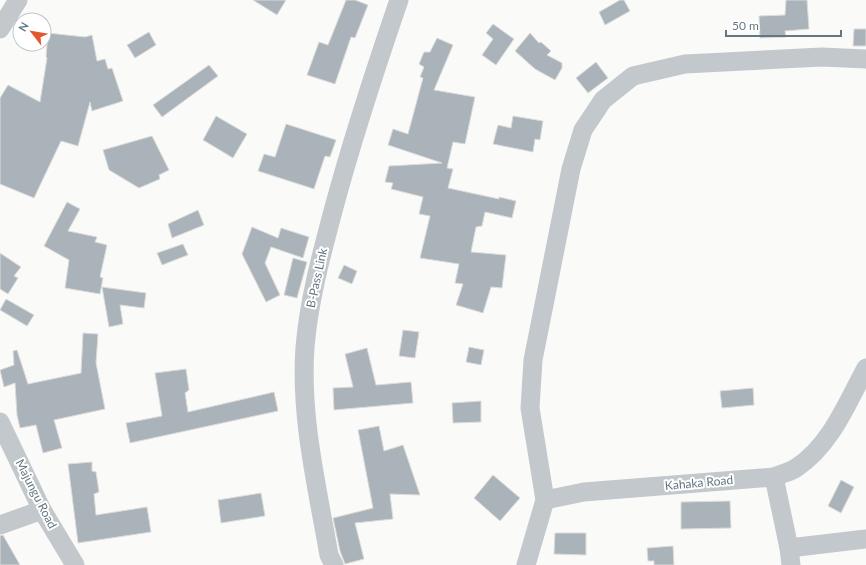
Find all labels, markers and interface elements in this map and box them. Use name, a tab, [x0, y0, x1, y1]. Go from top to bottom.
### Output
north arrow	[12, 12, 52, 52]
scale bar	[726, 12, 841, 38]
text: 50 m	[732, 18, 759, 33]
text: N	[15, 20, 31, 34]
street label: B-Pass Link	[303, 246, 330, 309]
street label: Majungu Road	[13, 457, 60, 531]
street label: Kahaka Road	[664, 472, 734, 493]

